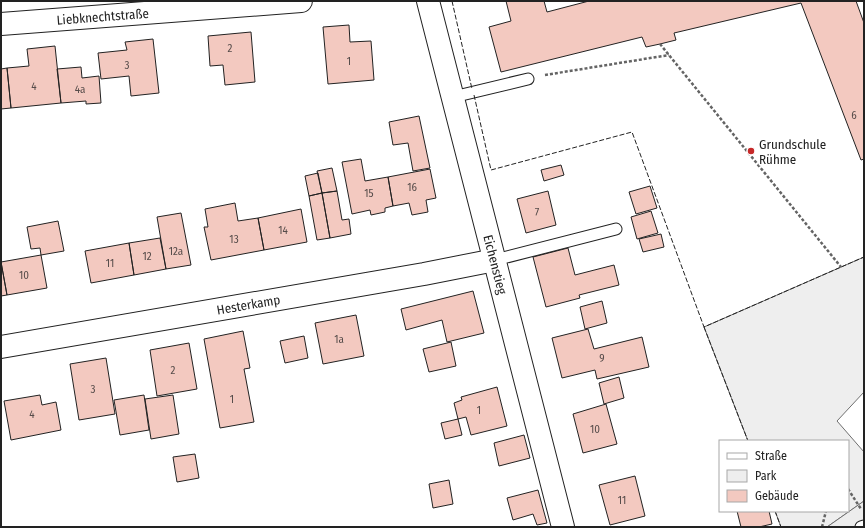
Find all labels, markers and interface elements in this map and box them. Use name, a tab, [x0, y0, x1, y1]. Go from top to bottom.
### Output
street label: Liebknechtstraße	[56, 5, 149, 27]
house number: 2	[228, 42, 233, 55]
house number: 1	[347, 55, 351, 68]
house number: 3	[125, 59, 130, 72]
house number: 4	[31, 80, 37, 93]
house number: 4a	[75, 83, 85, 96]
house number: 6	[851, 109, 857, 122]
place label: Grundschule Rühme	[759, 137, 826, 167]
marker: Grundschule Rühme	[746, 146, 756, 156]
house number: 16	[407, 181, 417, 194]
house number: 15	[364, 187, 374, 200]
house number: 7	[535, 206, 540, 219]
house number: 14	[278, 224, 288, 237]
house number: 13	[229, 233, 239, 246]
street label: Eichenstieg	[481, 233, 511, 297]
house number: 12a	[169, 245, 183, 258]
house number: 12	[142, 250, 152, 263]
house number: 11	[106, 257, 114, 270]
house number: 10	[19, 269, 29, 282]
street label: Hesterkamp	[215, 291, 281, 317]
house number: 1a	[334, 333, 344, 346]
house number: 9	[599, 352, 605, 365]
house number: 2	[171, 364, 176, 377]
house number: 3	[91, 383, 96, 396]
house number: 1	[230, 393, 234, 406]
house number: 1	[477, 404, 481, 417]
house number: 4	[29, 408, 35, 421]
house number: 10	[590, 423, 600, 436]
legend	[719, 440, 849, 512]
text: Straße	[755, 449, 787, 463]
text: Park	[755, 469, 777, 483]
text: Gebäude	[755, 489, 799, 503]
house number: 11	[618, 494, 626, 507]

